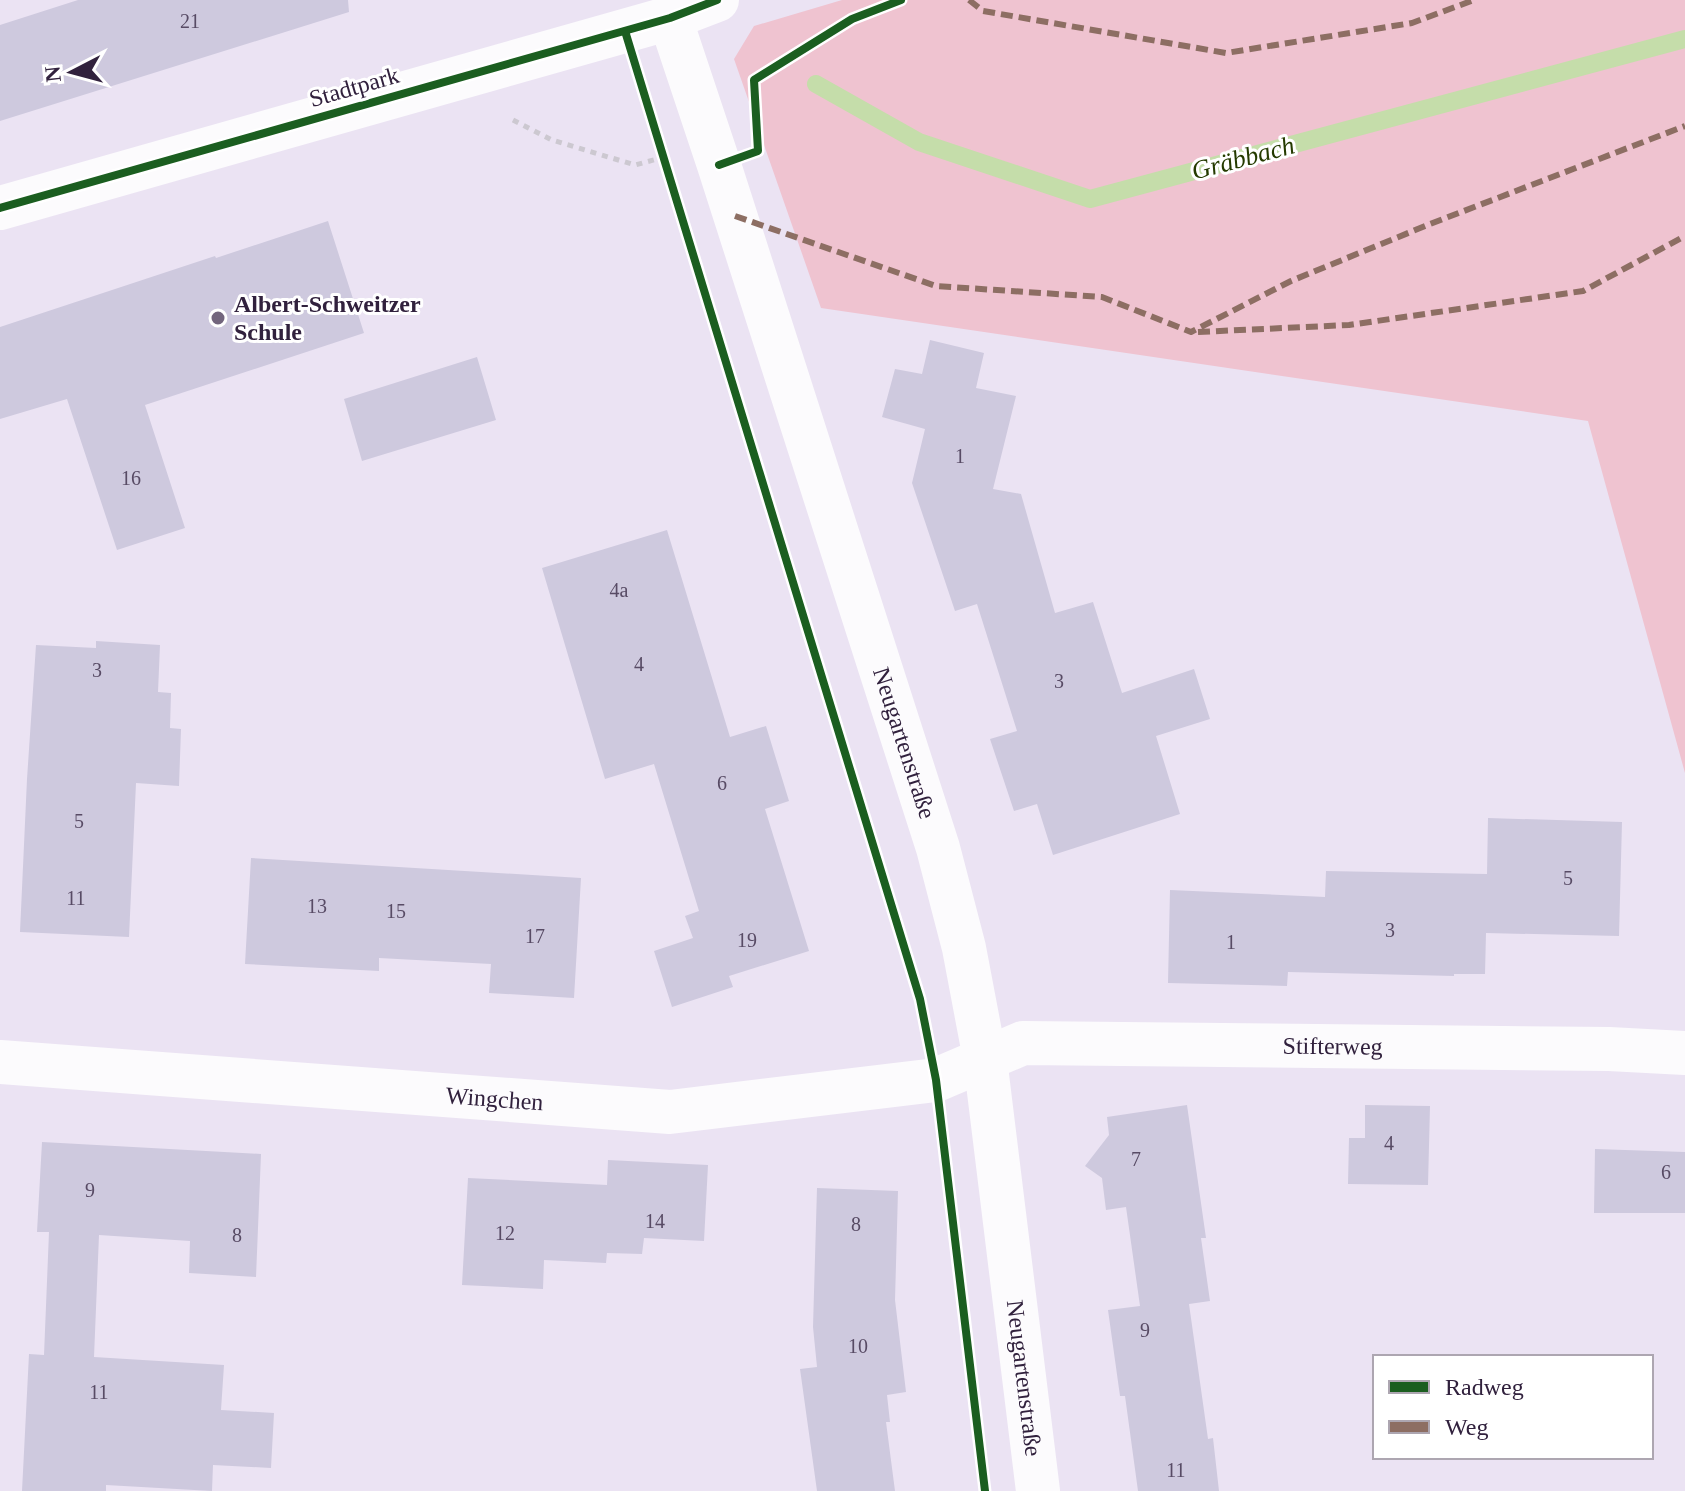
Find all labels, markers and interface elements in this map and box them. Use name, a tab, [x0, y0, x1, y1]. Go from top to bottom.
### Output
house number: 21	[180, 10, 200, 32]
north arrow	[32, 32, 112, 112]
street label: Stadtpark	[306, 62, 402, 112]
text: N	[39, 65, 66, 83]
water label: Gräbbach	[1188, 130, 1298, 186]
place label: Albert-Schweitzer Schule	[234, 291, 421, 345]
marker: Albert-Schweitzer Schule	[209, 309, 227, 327]
house number: 1	[955, 445, 965, 467]
house number: 16	[121, 467, 141, 489]
house number: 4a	[610, 579, 629, 601]
house number: 4	[634, 653, 644, 675]
house number: 3	[92, 659, 102, 681]
street label: Neugartenstraße	[868, 664, 941, 822]
house number: 3	[1054, 670, 1064, 692]
house number: 6	[717, 772, 727, 794]
house number: 5	[74, 810, 84, 832]
house number: 5	[1563, 867, 1573, 889]
house number: 11	[66, 887, 86, 909]
house number: 13	[307, 895, 327, 917]
house number: 15	[386, 900, 406, 922]
house number: 3	[1385, 919, 1395, 941]
house number: 17	[525, 925, 545, 947]
house number: 19	[737, 929, 757, 951]
house number: 1	[1226, 931, 1236, 953]
street label: Stifterweg	[1283, 1033, 1383, 1060]
street label: Wingchen	[445, 1082, 544, 1116]
house number: 4	[1384, 1132, 1394, 1154]
house number: 7	[1131, 1148, 1141, 1170]
house number: 6	[1661, 1161, 1671, 1183]
house number: 9	[85, 1179, 95, 1201]
house number: 14	[645, 1210, 665, 1232]
house number: 8	[851, 1213, 861, 1235]
house number: 12	[495, 1222, 515, 1244]
house number: 8	[232, 1224, 242, 1246]
street label: Neugartenstraße	[1002, 1298, 1047, 1458]
house number: 9	[1140, 1319, 1150, 1341]
house number: 10	[848, 1335, 868, 1357]
legend	[1373, 1355, 1653, 1459]
text: Radweg	[1445, 1374, 1524, 1400]
house number: 11	[89, 1381, 109, 1403]
text: Weg	[1445, 1414, 1488, 1440]
house number: 11	[1166, 1459, 1186, 1481]

